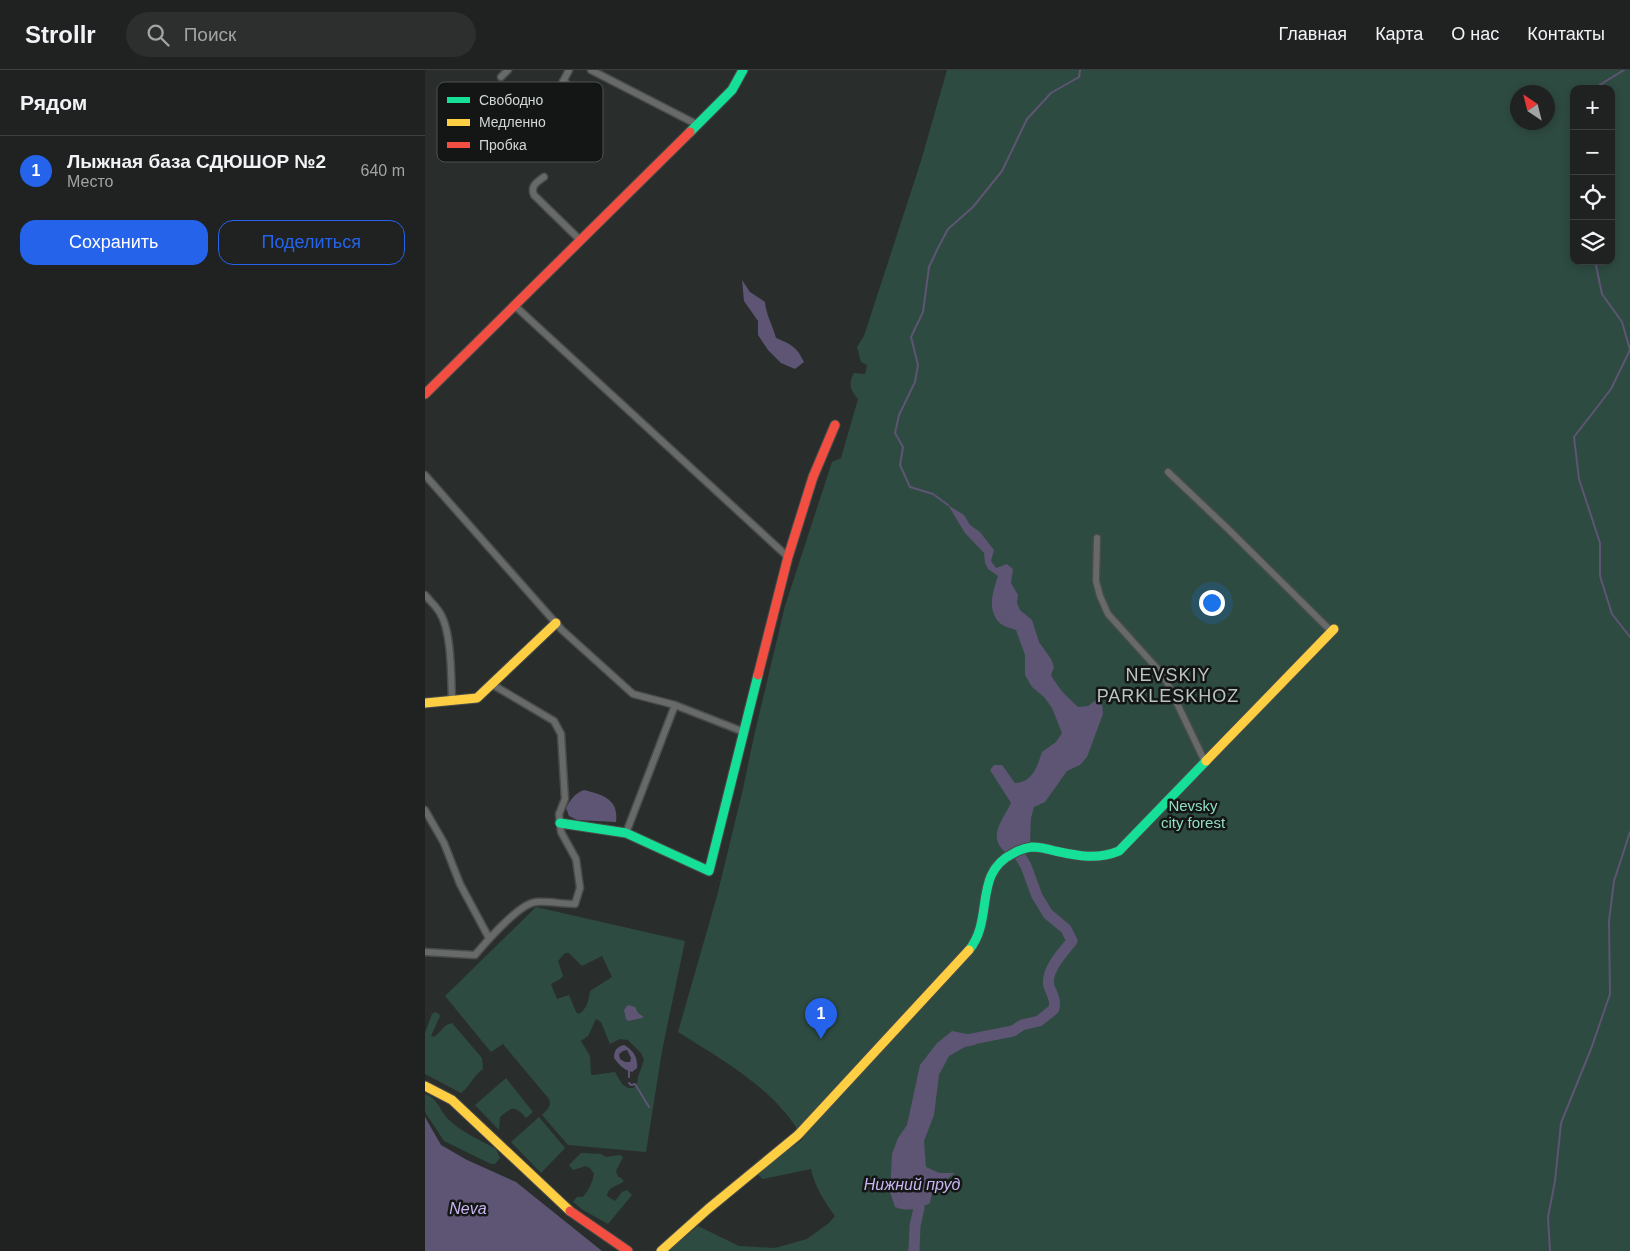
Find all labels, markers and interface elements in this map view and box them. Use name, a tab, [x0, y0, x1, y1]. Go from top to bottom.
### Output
search box	[126, 12, 476, 57]
text: Strollr	[25, 21, 96, 48]
icon: search	[144, 21, 172, 49]
text: Поиск	[184, 24, 236, 45]
text: Главная	[1279, 24, 1347, 44]
text: Карта	[1375, 24, 1423, 44]
text: О нас	[1451, 24, 1499, 44]
text: Контакты	[1527, 24, 1605, 44]
legend	[437, 82, 603, 162]
north arrow	[1510, 85, 1555, 130]
map controls	[1570, 85, 1615, 265]
button: +	[1570, 85, 1615, 130]
text: Рядом	[20, 91, 87, 114]
text: Свободно	[479, 92, 544, 108]
text: Медленно	[479, 114, 546, 130]
button: −	[1570, 130, 1615, 175]
text: Пробка	[479, 137, 527, 153]
text: Лыжная база СДЮШОР №2	[67, 151, 326, 172]
text: 1	[32, 162, 40, 179]
text: 640 m	[361, 162, 405, 179]
text: Место	[67, 173, 113, 190]
button: locate	[1570, 175, 1615, 220]
button: Сохранить	[20, 220, 208, 265]
button: Поделиться	[218, 220, 405, 265]
button: layers	[1570, 220, 1615, 265]
your location	[1199, 590, 1225, 616]
district label: NEVSKIY PARKLESKHOZ	[1097, 665, 1239, 706]
park label: Nevsky city forest	[1161, 797, 1226, 831]
pin: 1	[805, 998, 837, 1039]
water label: Нижний пруд	[864, 1176, 960, 1193]
water label: Neva	[449, 1200, 487, 1217]

